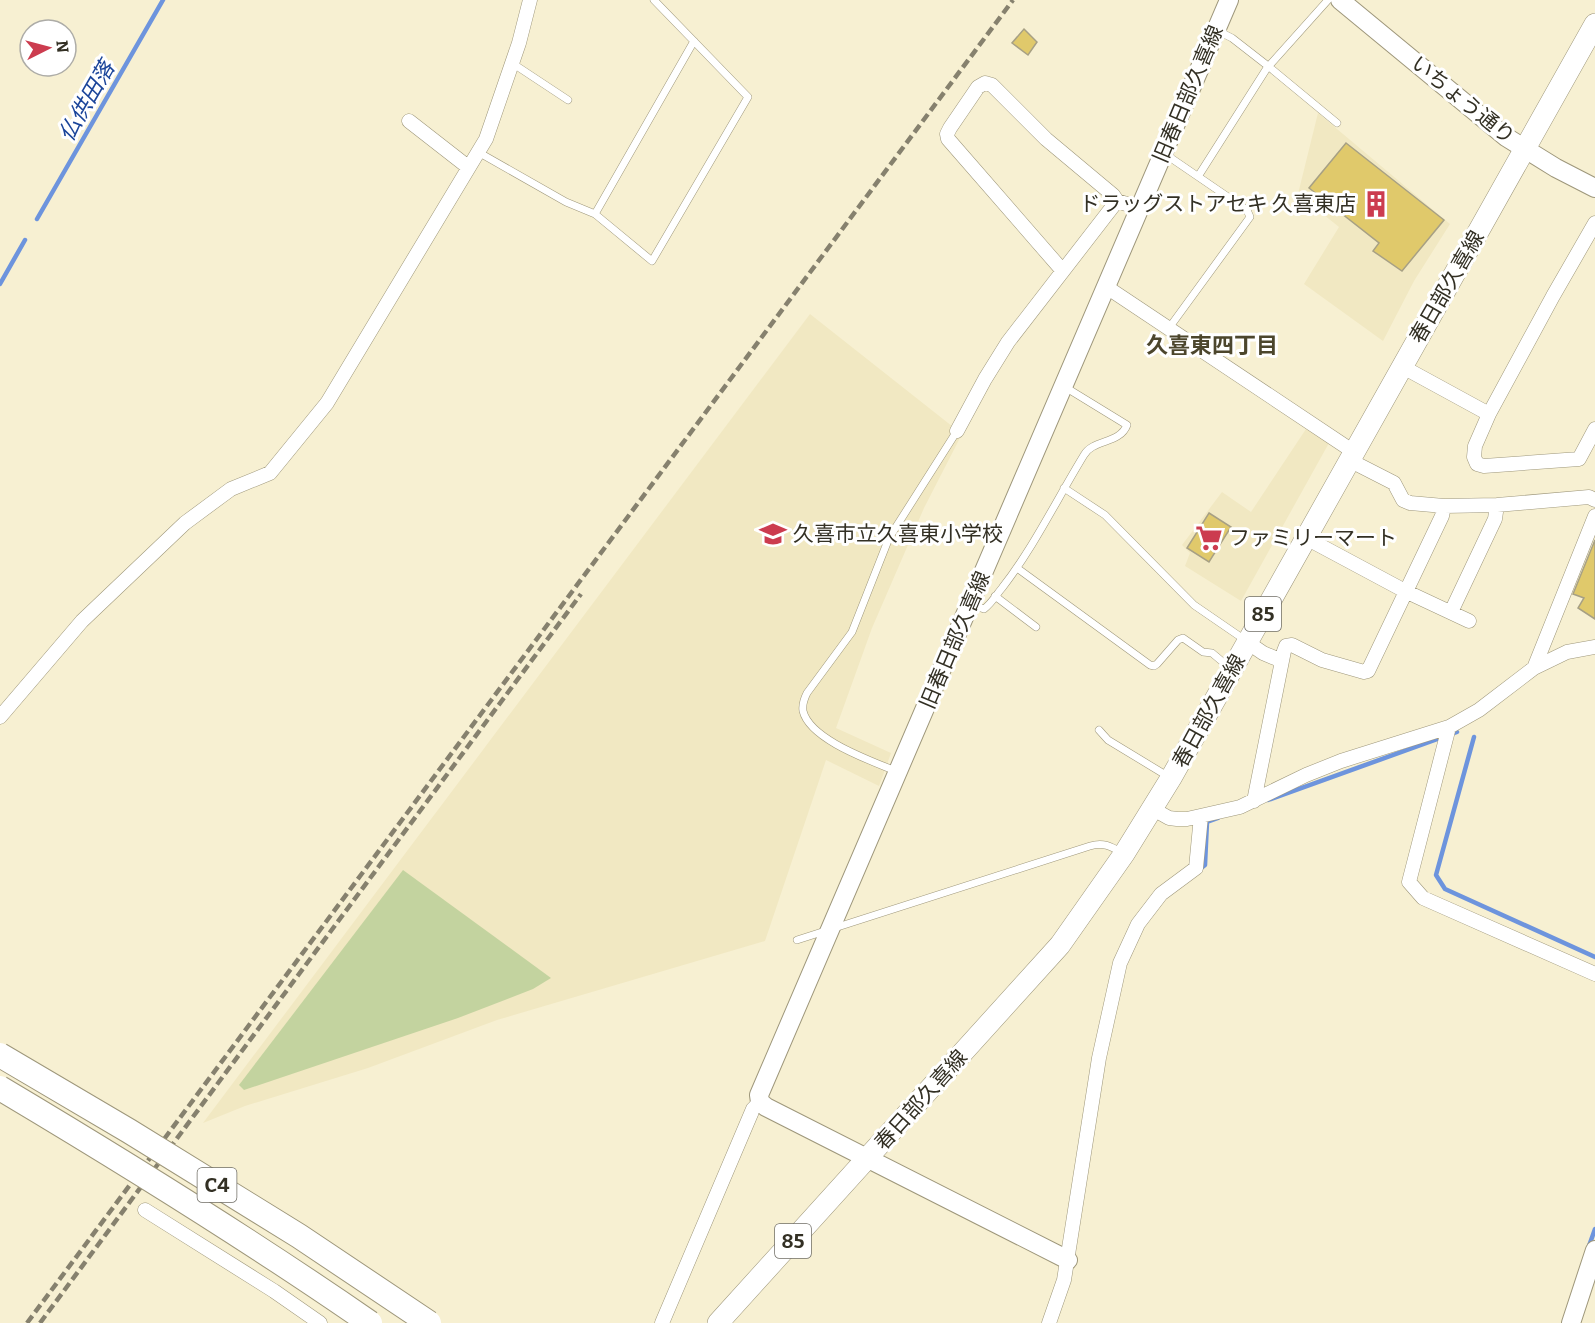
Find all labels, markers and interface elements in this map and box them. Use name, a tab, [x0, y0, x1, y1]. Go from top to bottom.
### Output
north arrow	[18, 18, 78, 78]
street label: 旧春日部久喜線	[1147, 21, 1229, 167]
text: N	[52, 39, 73, 54]
street label: いちょう通り	[1406, 50, 1520, 150]
water label: 仏供田落	[53, 54, 122, 146]
building icon: ドラッグストアセキ 久喜東店	[1361, 189, 1391, 219]
place label: ドラッグストアセキ 久喜東店	[1079, 191, 1356, 217]
street label: 春日部久喜線	[1404, 226, 1490, 348]
district label: 久喜東四丁目	[1146, 332, 1278, 359]
school or university icon: 久喜市立久喜東小学校	[758, 519, 788, 549]
place label: 久喜市立久喜東小学校	[793, 521, 1003, 547]
supermarket icon: ファミリーマート	[1194, 523, 1224, 553]
place label: ファミリーマート	[1229, 525, 1397, 551]
street label: 旧春日部久喜線	[914, 567, 996, 713]
road number: 85	[1245, 597, 1281, 631]
street label: 春日部久喜線	[1167, 650, 1251, 772]
street label: 春日部久喜線	[869, 1044, 973, 1156]
road number: C4	[198, 1168, 236, 1202]
road number: 85	[775, 1224, 811, 1258]

